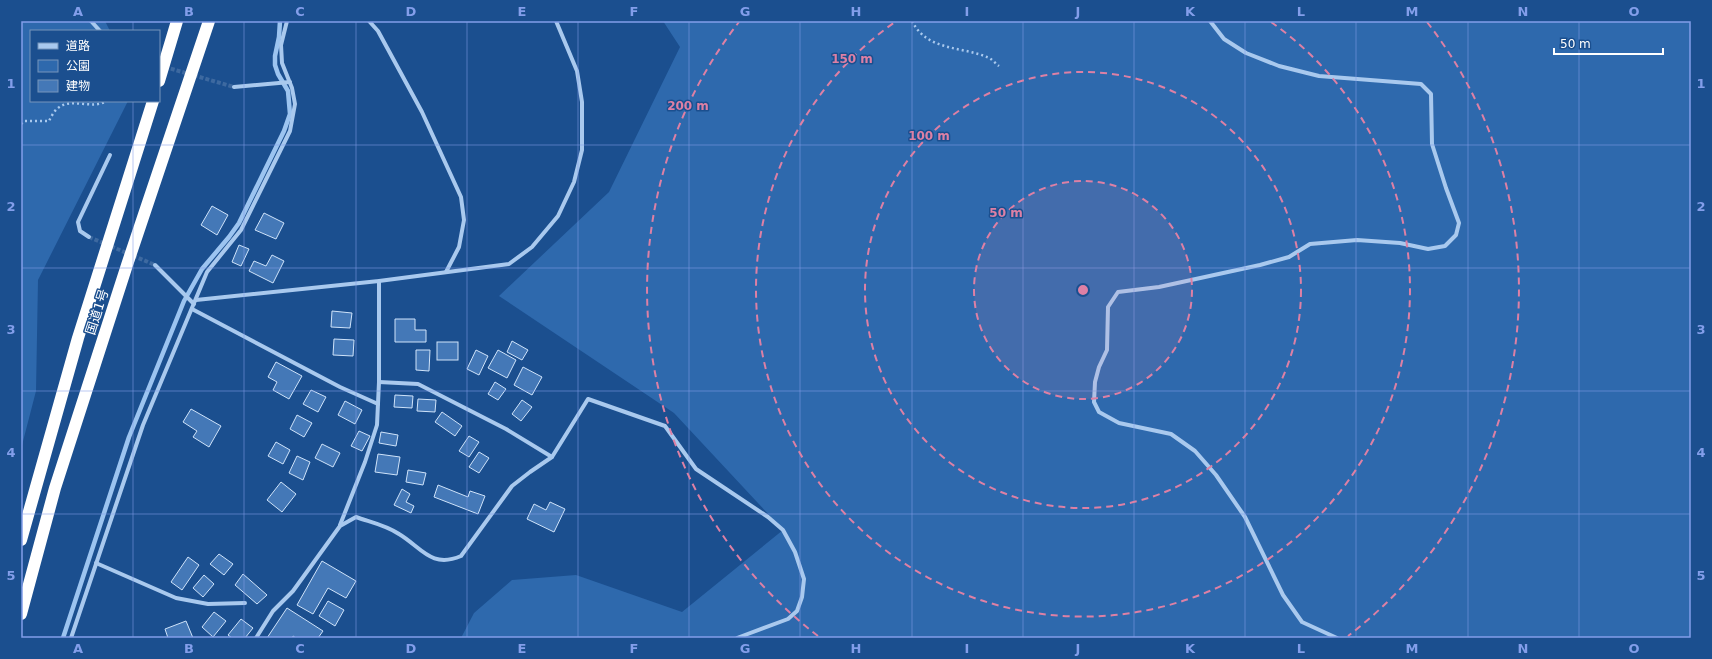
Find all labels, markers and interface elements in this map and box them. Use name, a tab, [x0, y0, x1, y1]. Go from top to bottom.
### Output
text: A	[73, 4, 83, 19]
text: B	[184, 4, 194, 19]
text: C	[295, 4, 305, 19]
text: D	[406, 4, 417, 19]
text: E	[518, 4, 526, 19]
text: F	[630, 4, 638, 19]
text: G	[740, 4, 750, 19]
text: H	[851, 4, 861, 19]
text: I	[965, 4, 969, 19]
text: J	[1075, 4, 1080, 19]
text: K	[1185, 4, 1196, 19]
text: L	[1297, 4, 1305, 19]
text: M	[1406, 4, 1418, 19]
text: N	[1518, 4, 1528, 19]
text: O	[1628, 4, 1640, 19]
legend	[30, 30, 160, 102]
scale bar	[1554, 30, 1663, 56]
text: 50 m	[1560, 37, 1591, 51]
text: 道路	[66, 39, 90, 53]
text: 150 m	[831, 52, 873, 66]
text: 公園	[66, 59, 90, 73]
text: 1	[6, 76, 16, 91]
text: 1	[1696, 76, 1706, 91]
text: 建物	[66, 79, 90, 93]
text: 200 m	[667, 99, 709, 113]
text: 100 m	[908, 129, 950, 143]
text: 2	[6, 199, 16, 214]
text: 2	[1696, 199, 1706, 214]
text: 50 m	[989, 206, 1023, 220]
centre of rings	[1076, 283, 1090, 297]
street label: 国道1号	[83, 287, 111, 337]
text: 3	[6, 322, 16, 337]
text: 3	[1696, 322, 1706, 337]
text: 4	[6, 445, 16, 460]
text: 4	[1696, 445, 1706, 460]
text: 5	[6, 568, 16, 583]
text: 5	[1696, 568, 1706, 583]
text: A	[73, 641, 83, 656]
text: B	[184, 641, 194, 656]
text: C	[295, 641, 305, 656]
text: D	[406, 641, 417, 656]
text: E	[518, 641, 526, 656]
text: F	[630, 641, 638, 656]
text: G	[740, 641, 750, 656]
text: H	[851, 641, 861, 656]
text: I	[965, 641, 969, 656]
text: J	[1075, 641, 1080, 656]
text: K	[1185, 641, 1196, 656]
text: L	[1297, 641, 1305, 656]
text: M	[1406, 641, 1418, 656]
text: N	[1518, 641, 1528, 656]
text: O	[1628, 641, 1640, 656]

